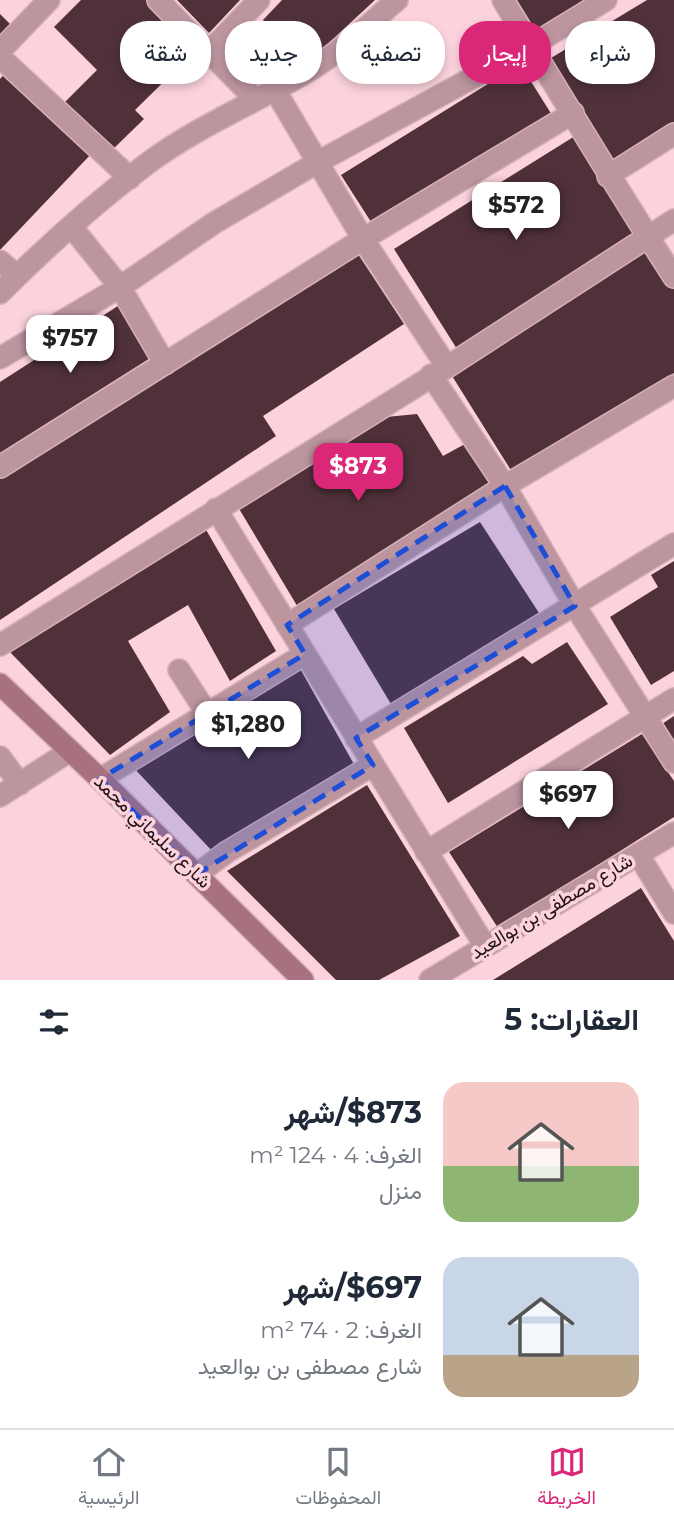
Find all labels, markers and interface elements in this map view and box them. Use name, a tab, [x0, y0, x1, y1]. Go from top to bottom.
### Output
chip: شقة	[120, 21, 211, 84]
chip: جديد	[225, 21, 322, 84]
chip: تصفية	[336, 21, 445, 84]
chip: إيجار	[459, 21, 551, 84]
chip: شراء	[565, 21, 655, 84]
pin: $572	[475, 182, 557, 242]
text: $572	[488, 191, 544, 219]
pin: $757	[29, 316, 111, 375]
text: $757	[42, 324, 98, 352]
pin: $873	[317, 444, 399, 503]
text: $873	[329, 452, 387, 480]
pin: $1,280	[191, 702, 305, 761]
text: $1,280	[211, 710, 285, 738]
street label: شارع سليماني محمد	[87, 770, 216, 896]
pin: $697	[527, 772, 609, 831]
text: $697	[539, 780, 597, 808]
street label: شارع مصطفى بن بوالعيد	[466, 849, 637, 965]
text: العقارات: 5	[504, 1001, 639, 1038]
icon: filters	[35, 1003, 73, 1041]
text: $873/شهر	[284, 1094, 422, 1131]
icon: home	[499, 1110, 583, 1194]
text: الغرف: 4 · 124 m²	[249, 1141, 422, 1169]
text: منزل	[379, 1177, 422, 1205]
text: $697/شهر	[284, 1269, 422, 1306]
icon: home	[499, 1285, 583, 1369]
text: الغرف: 2 · 74 m²	[260, 1316, 422, 1344]
text: شارع مصطفى بن بوالعيد	[198, 1352, 422, 1380]
tab: الرئيسية	[78, 1443, 139, 1514]
tab: المحفوظات	[296, 1443, 381, 1514]
tab: الخريطة	[537, 1443, 596, 1514]

